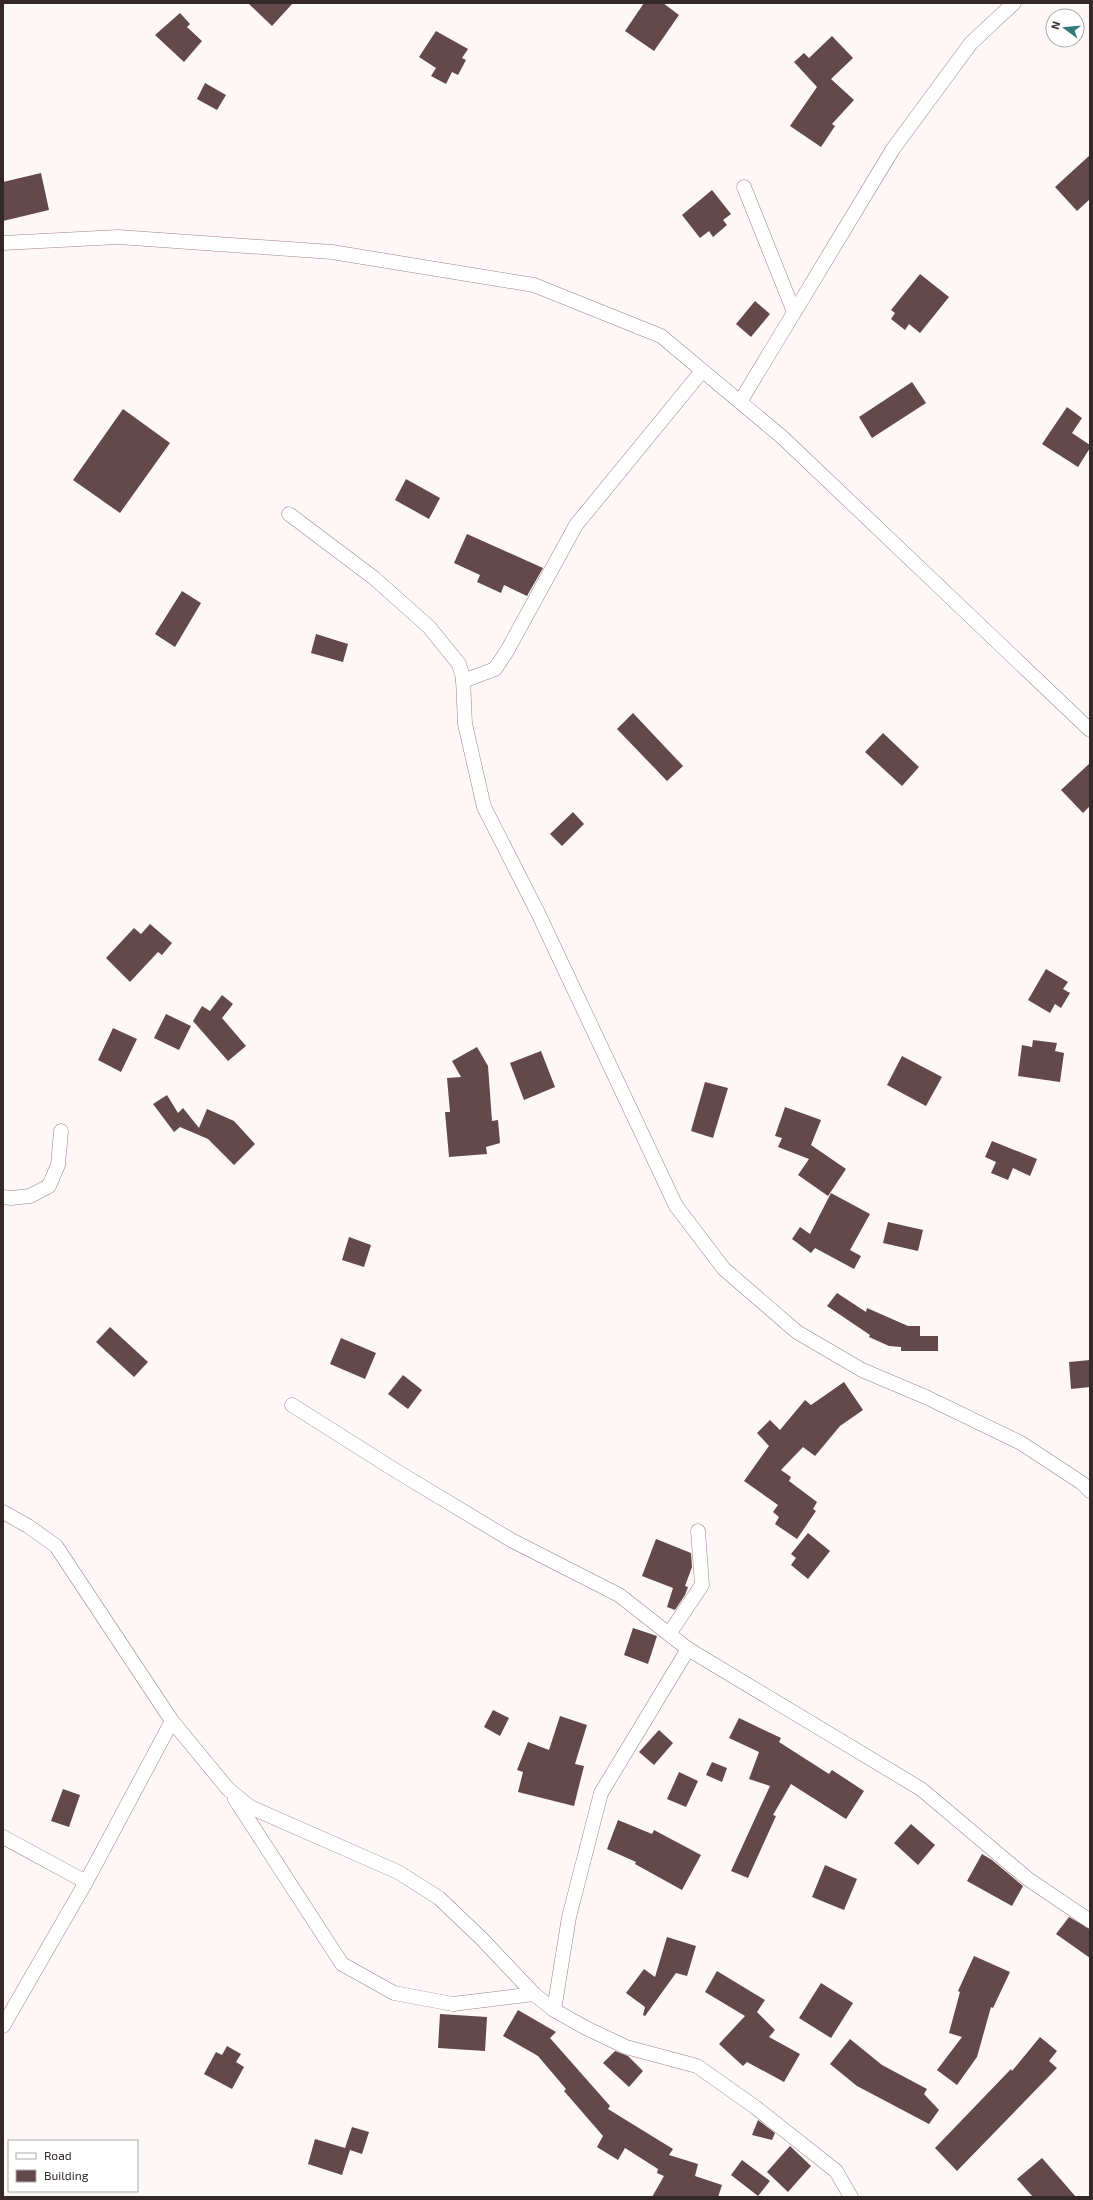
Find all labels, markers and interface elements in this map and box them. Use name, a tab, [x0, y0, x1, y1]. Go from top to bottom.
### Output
north arrow	[1045, 8, 1085, 48]
text: N	[1048, 19, 1062, 31]
legend	[8, 2140, 138, 2192]
text: Road	[44, 2148, 72, 2162]
text: Building	[44, 2168, 89, 2182]

